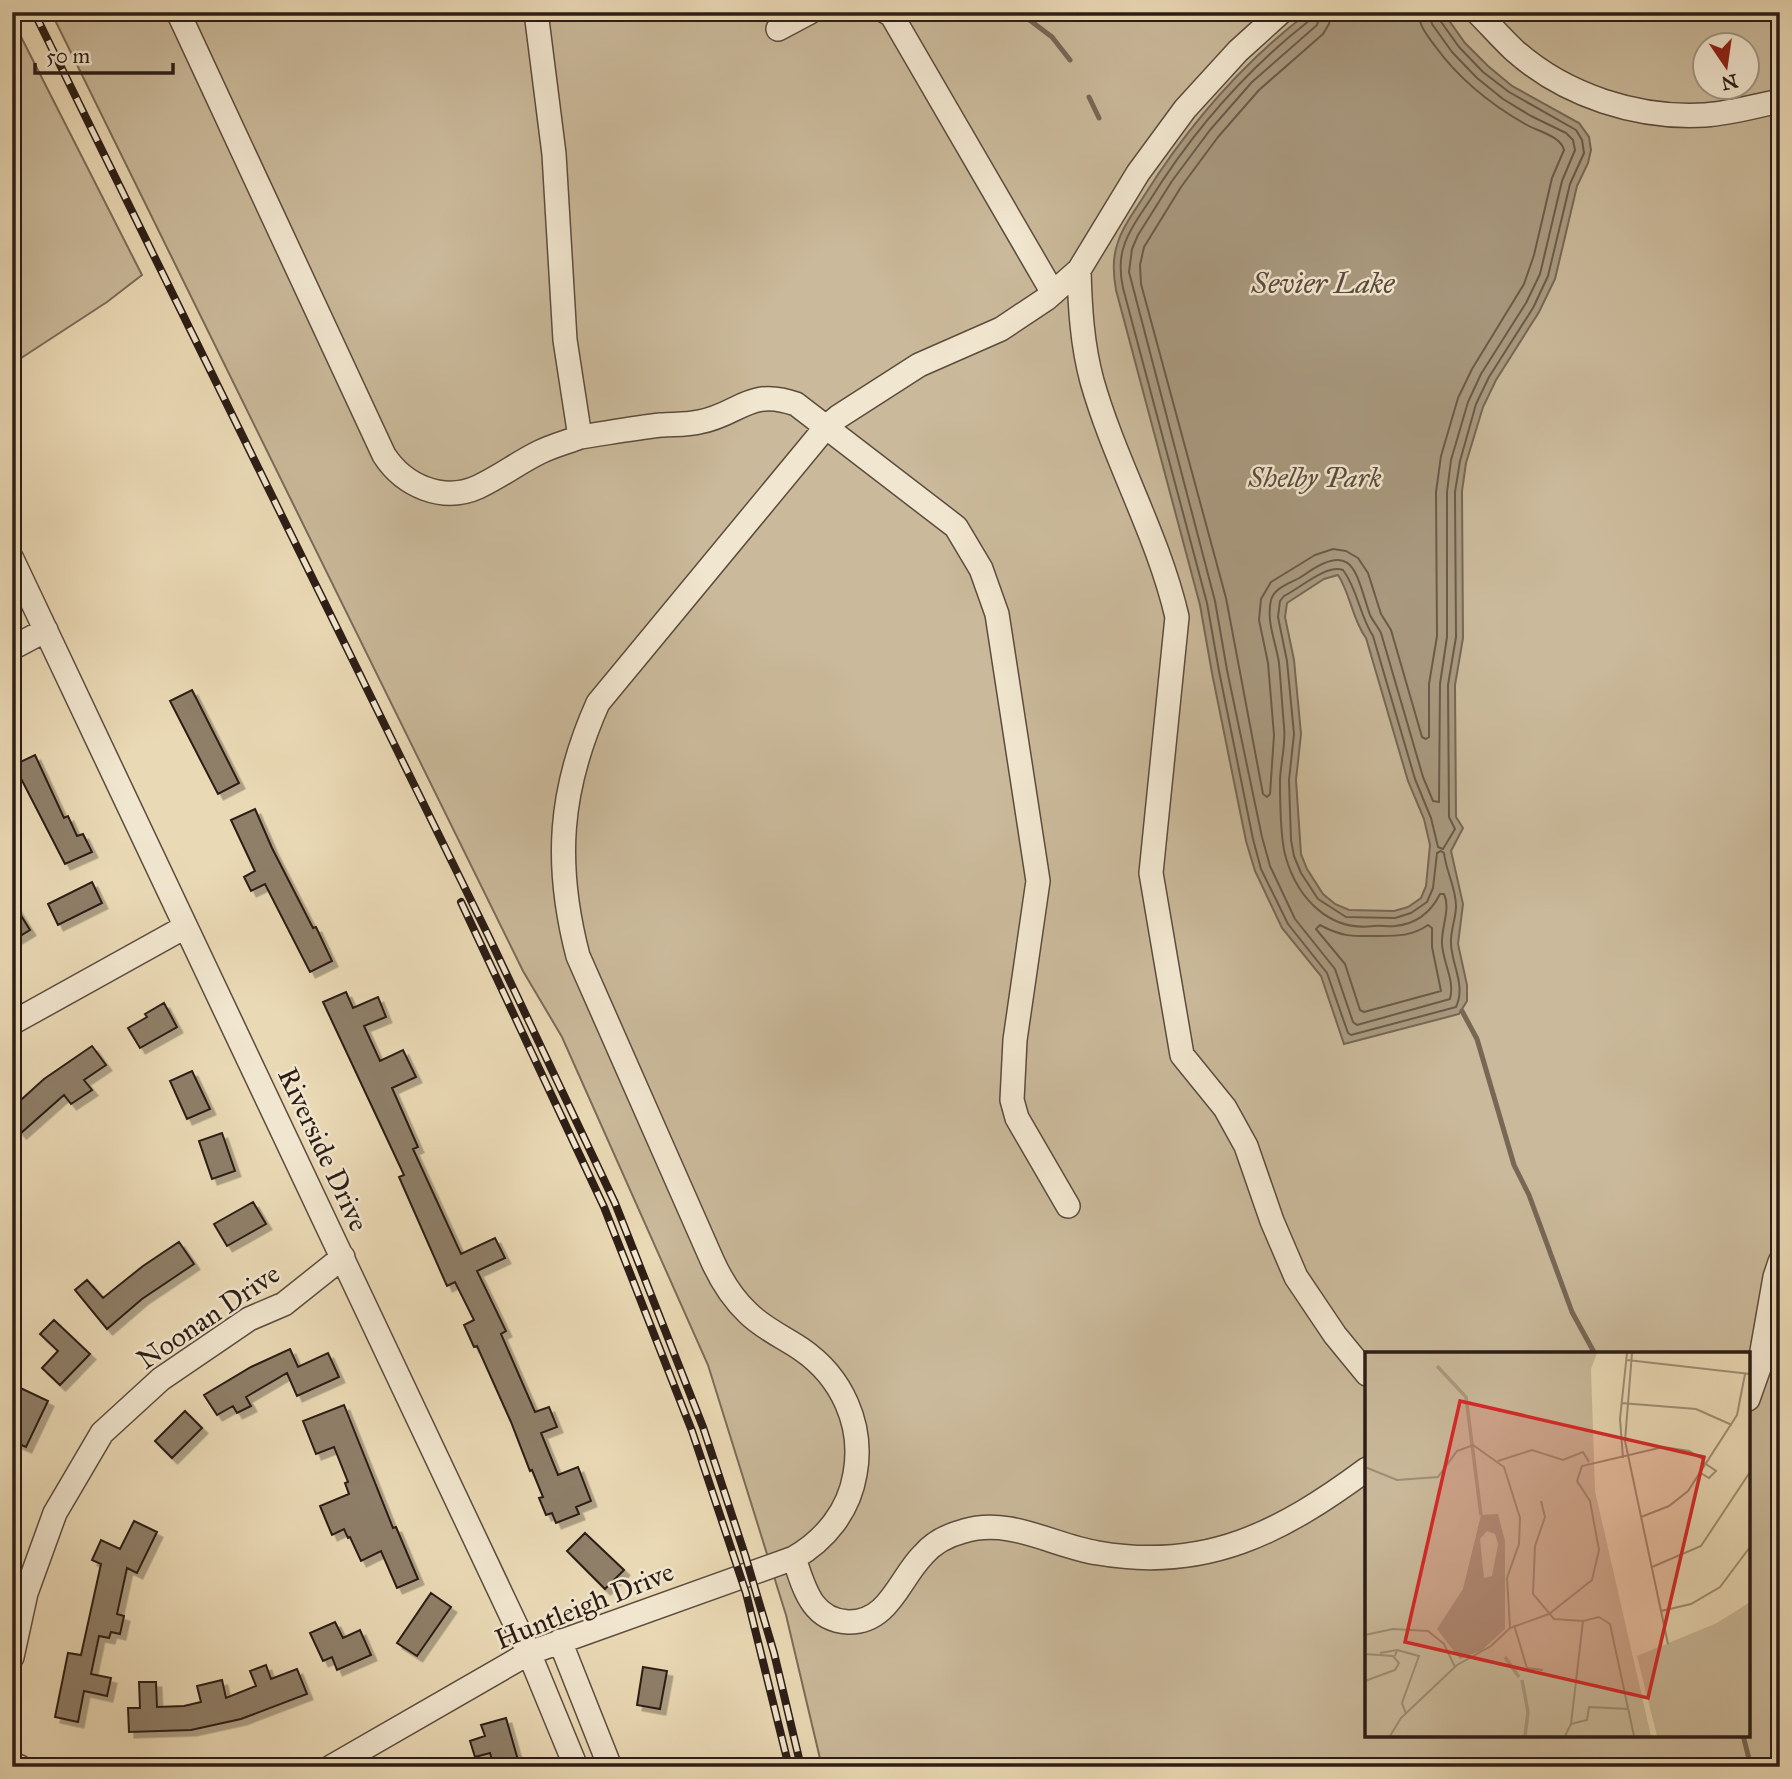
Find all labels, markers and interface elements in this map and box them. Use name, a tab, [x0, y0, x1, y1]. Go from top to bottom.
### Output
scale bar	[35, 32, 173, 76]
north arrow	[1690, 32, 1760, 102]
text: 50 m	[46, 43, 91, 69]
text: N	[1719, 69, 1740, 95]
water label: Sevier Lake	[1251, 265, 1395, 301]
park label: Shelby Park	[1247, 460, 1382, 495]
street label: Riverside Drive	[270, 1062, 377, 1237]
street label: Noonan Drive	[130, 1256, 286, 1377]
inset map	[1365, 1352, 1750, 1737]
street label: Huntleigh Drive	[490, 1554, 679, 1657]

